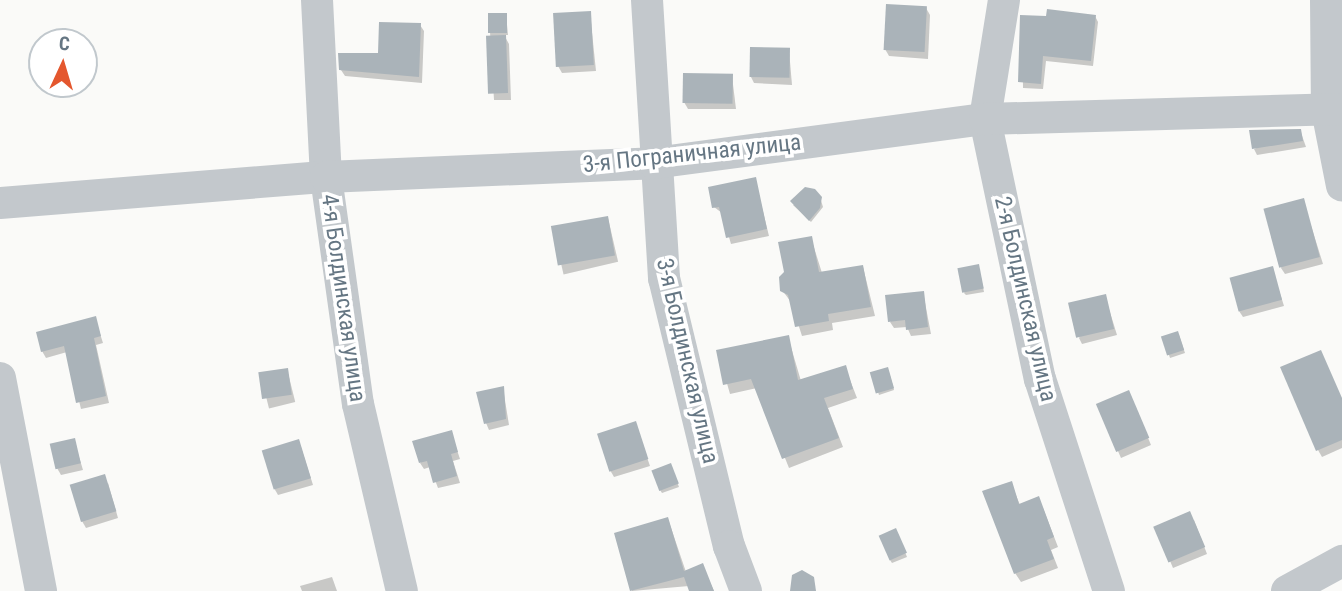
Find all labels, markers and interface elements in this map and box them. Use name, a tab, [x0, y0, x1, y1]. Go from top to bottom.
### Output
north arrow	[28, 28, 98, 98]
text: С	[58, 32, 71, 55]
street label: 3-я Пограничная улица	[581, 129, 803, 179]
street label: 4-я Болдинская улица	[315, 192, 371, 404]
street label: 2-я Болдинская улица	[988, 194, 1062, 404]
street label: 3-я Болдинская улица	[650, 256, 724, 466]

